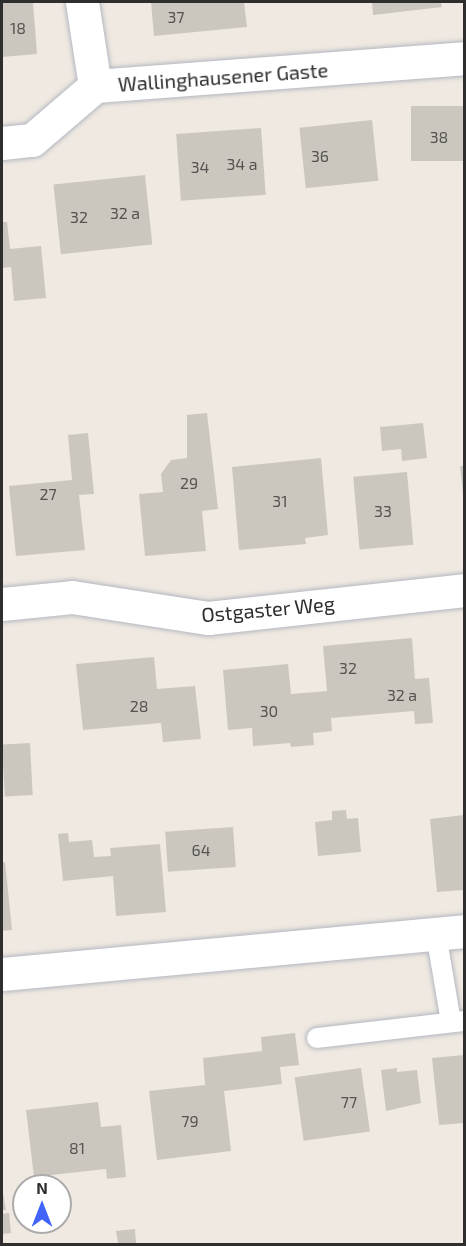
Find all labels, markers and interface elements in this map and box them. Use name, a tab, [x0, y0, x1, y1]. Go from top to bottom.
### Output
house number: 37	[167, 7, 185, 27]
house number: 18	[10, 18, 26, 38]
street label: Wallinghausener Gaste	[117, 58, 329, 96]
house number: 38	[430, 127, 448, 147]
house number: 36	[311, 146, 329, 166]
house number: 34 a	[226, 154, 258, 174]
house number: 34	[191, 157, 209, 177]
house number: 32 a	[110, 203, 140, 223]
house number: 32	[70, 207, 88, 227]
house number: 29	[180, 473, 198, 493]
house number: 27	[39, 484, 57, 504]
house number: 31	[272, 491, 288, 511]
house number: 33	[374, 501, 392, 521]
street label: Ostgaster Weg	[200, 591, 336, 627]
house number: 32	[339, 658, 357, 678]
house number: 32 a	[387, 685, 417, 705]
house number: 28	[130, 696, 148, 716]
house number: 30	[260, 701, 278, 721]
house number: 64	[192, 840, 210, 860]
house number: 77	[341, 1092, 357, 1112]
house number: 79	[181, 1111, 199, 1131]
house number: 81	[69, 1138, 85, 1158]
north arrow	[12, 1174, 72, 1234]
text: N	[36, 1178, 48, 1197]

